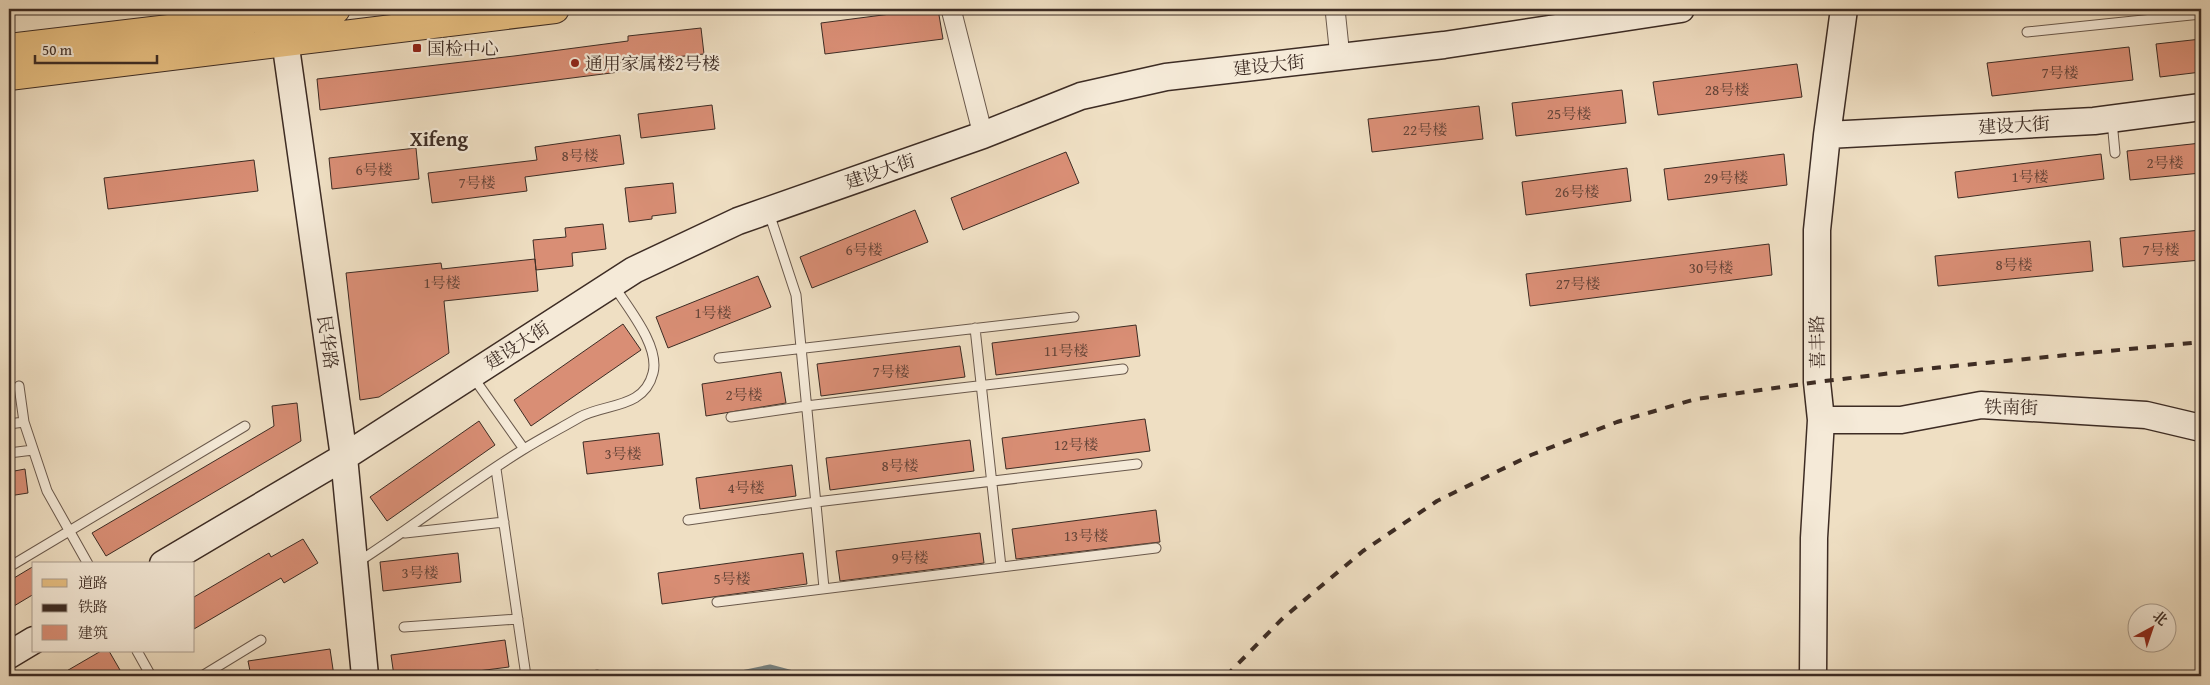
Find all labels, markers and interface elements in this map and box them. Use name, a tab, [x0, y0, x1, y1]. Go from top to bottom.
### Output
scale bar	[35, 32, 158, 64]
place label: 国检中心	[427, 35, 499, 62]
text: 50 m	[42, 39, 73, 60]
marker: 国检中心	[411, 42, 423, 54]
street label: 建设大街	[1232, 48, 1306, 82]
place label: 通用家属楼2号楼	[585, 50, 720, 77]
marker: 通用家属楼2号楼	[569, 57, 581, 69]
house number: 7号楼	[2041, 62, 2079, 83]
house number: 28号楼	[1705, 79, 1749, 100]
house number: 25号楼	[1547, 103, 1591, 124]
street label: 建设大街	[1977, 110, 2051, 140]
house number: 22号楼	[1403, 119, 1447, 140]
district label: Xifeng	[410, 124, 468, 153]
house number: 8号楼	[561, 145, 599, 166]
street label: 建设大街	[842, 147, 918, 195]
house number: 2号楼	[2146, 152, 2184, 173]
house number: 6号楼	[355, 159, 393, 180]
house number: 1号楼	[2011, 166, 2049, 187]
house number: 29号楼	[1704, 167, 1748, 188]
house number: 7号楼	[458, 172, 496, 193]
house number: 26号楼	[1555, 181, 1599, 202]
house number: 6号楼	[845, 239, 883, 260]
house number: 7号楼	[2142, 239, 2180, 260]
house number: 8号楼	[1995, 254, 2033, 275]
house number: 30号楼	[1689, 257, 1733, 278]
house number: 1号楼	[423, 272, 461, 293]
house number: 27号楼	[1556, 273, 1600, 294]
house number: 1号楼	[694, 302, 732, 323]
street label: 民华路	[311, 313, 345, 371]
street label: 建设大街	[479, 314, 555, 376]
street label: 喜丰路	[1803, 315, 1831, 369]
house number: 11号楼	[1044, 340, 1088, 361]
house number: 7号楼	[872, 361, 910, 382]
house number: 2号楼	[725, 384, 763, 405]
street label: 铁南街	[1984, 393, 2038, 421]
house number: 12号楼	[1054, 434, 1098, 455]
house number: 3号楼	[604, 443, 642, 464]
house number: 8号楼	[881, 455, 919, 476]
house number: 4号楼	[727, 477, 765, 498]
house number: 13号楼	[1064, 525, 1108, 546]
house number: 9号楼	[891, 547, 929, 568]
legend	[32, 562, 195, 652]
house number: 3号楼	[401, 562, 439, 583]
house number: 5号楼	[713, 568, 751, 589]
text: 道路	[78, 572, 108, 593]
text: 铁路	[78, 596, 108, 617]
north arrow	[2128, 602, 2178, 652]
text: 北	[2149, 606, 2172, 630]
text: 建筑	[78, 622, 108, 643]

